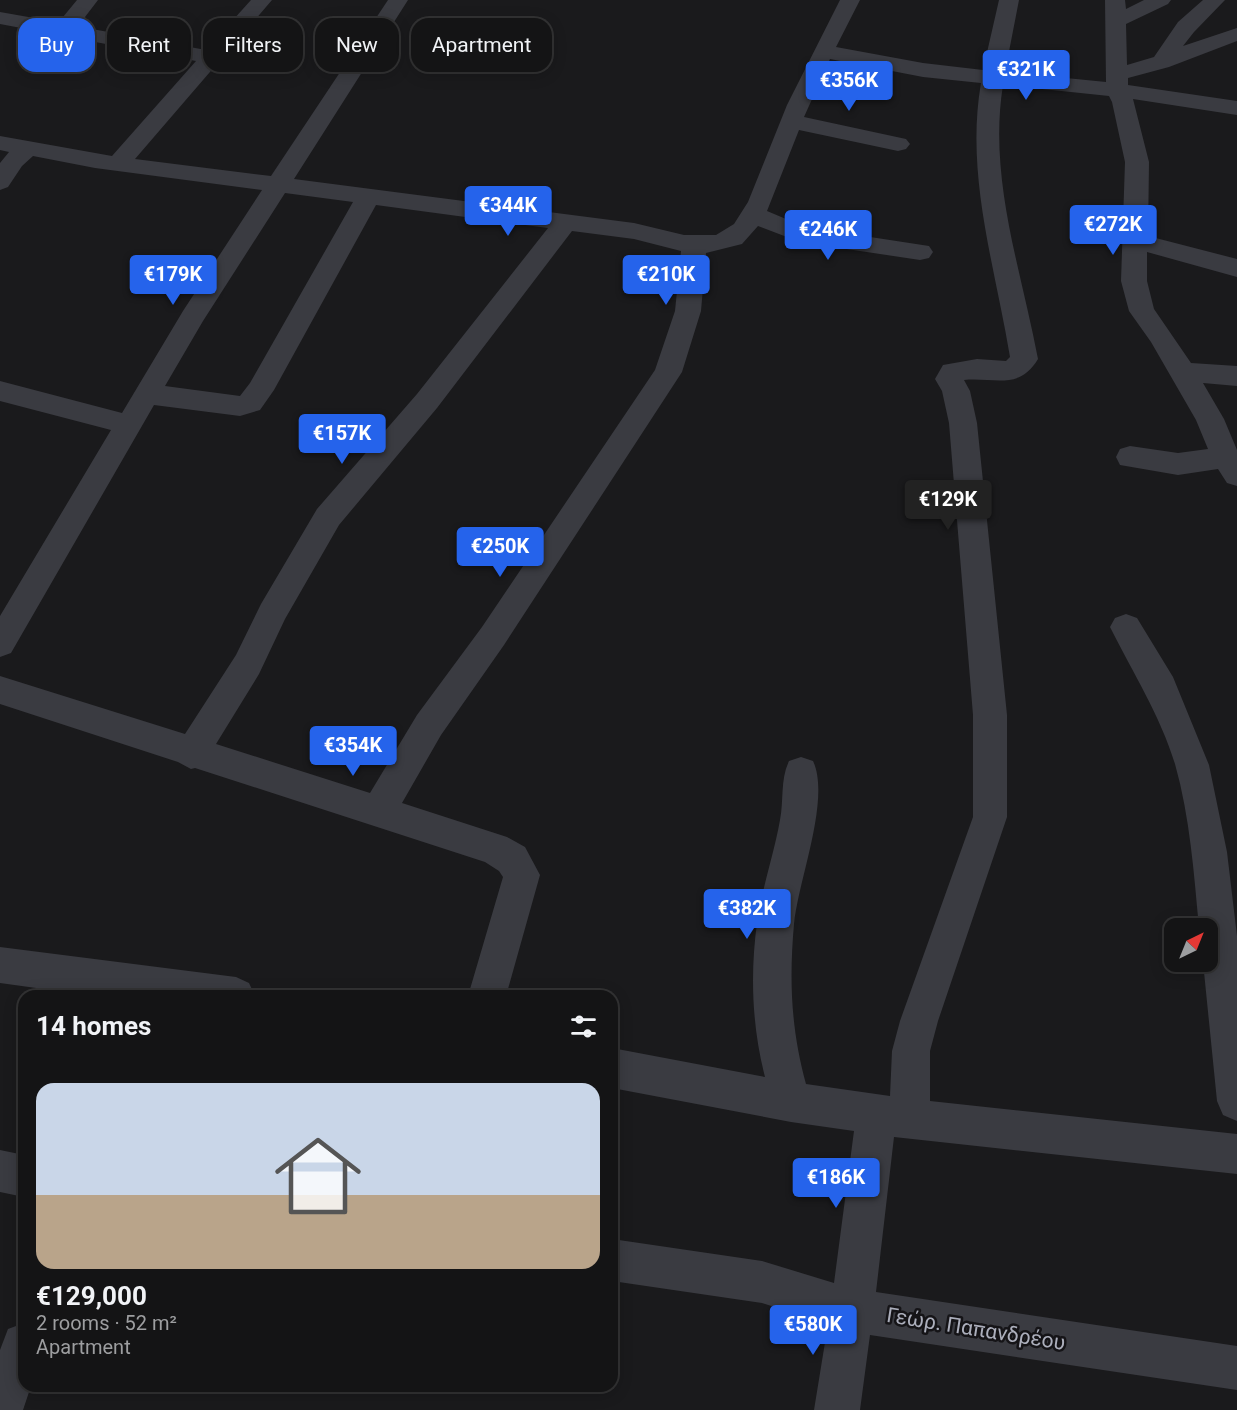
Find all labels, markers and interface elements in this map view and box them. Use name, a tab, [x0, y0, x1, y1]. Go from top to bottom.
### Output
chip: Buy	[18, 18, 95, 72]
chip: Rent	[107, 18, 191, 72]
chip: Filters	[203, 18, 303, 72]
chip: New	[315, 18, 399, 72]
chip: Apartment	[411, 18, 552, 72]
pin: €321K	[984, 50, 1068, 101]
text: €321K	[997, 57, 1055, 81]
pin: €356K	[807, 61, 891, 112]
text: €356K	[820, 68, 878, 92]
pin: €344K	[466, 186, 550, 237]
text: €344K	[479, 193, 537, 217]
pin: €272K	[1071, 205, 1155, 256]
pin: €246K	[786, 210, 870, 261]
text: €272K	[1084, 212, 1142, 236]
text: €246K	[799, 217, 857, 241]
pin: €179K	[131, 255, 215, 306]
pin: €210K	[624, 255, 708, 306]
text: €179K	[144, 262, 202, 286]
text: €210K	[637, 262, 695, 286]
pin: €157K	[300, 414, 384, 465]
text: €157K	[313, 421, 371, 445]
pin: €129K	[906, 480, 990, 531]
text: €129K	[919, 487, 977, 511]
pin: €250K	[458, 527, 542, 578]
text: €250K	[471, 534, 529, 558]
pin: €354K	[311, 726, 395, 777]
text: €354K	[324, 733, 382, 757]
pin: €382K	[705, 889, 789, 940]
text: €382K	[718, 896, 776, 920]
north arrow	[1164, 918, 1218, 972]
map controls	[1164, 918, 1218, 972]
icon: filters	[567, 1010, 600, 1043]
text: 14 homes	[36, 1011, 151, 1041]
icon: home	[264, 1122, 372, 1230]
pin: €186K	[794, 1158, 878, 1209]
text: €186K	[807, 1165, 865, 1189]
text: €129,000	[36, 1281, 147, 1311]
street label: Γεώρ. Παπανδρέου	[885, 1303, 1067, 1355]
pin: €580K	[771, 1305, 855, 1356]
text: 2 rooms · 52 m²	[36, 1311, 177, 1335]
text: €580K	[784, 1312, 842, 1336]
text: Apartment	[36, 1335, 131, 1359]

